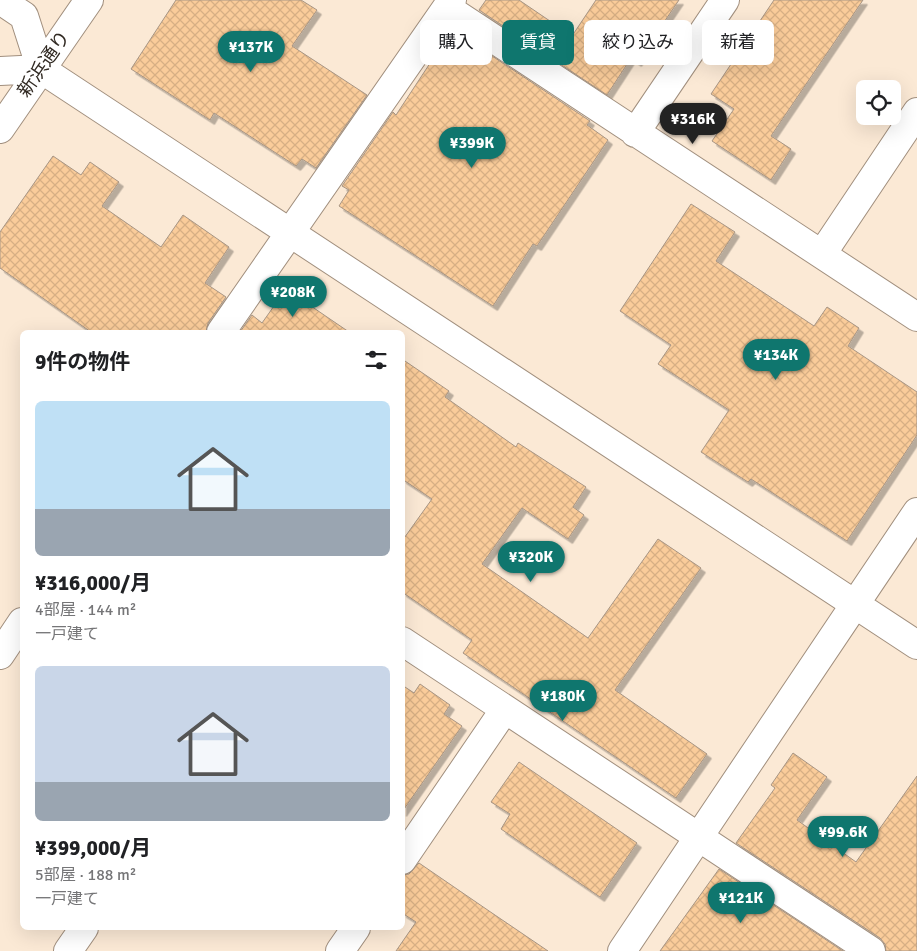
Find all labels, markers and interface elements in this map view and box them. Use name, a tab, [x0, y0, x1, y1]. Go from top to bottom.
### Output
chip: 購入	[420, 20, 492, 65]
chip: 賃貸	[502, 20, 574, 65]
chip: 絞り込み	[584, 20, 692, 65]
chip: 新着	[702, 20, 774, 65]
street label: 新浜通り	[12, 26, 76, 102]
pin: ¥137K	[216, 30, 286, 73]
text: ¥137K	[229, 37, 273, 57]
map controls	[856, 80, 901, 125]
button: locate	[856, 80, 901, 125]
pin: ¥316K	[658, 102, 728, 145]
text: ¥316K	[671, 109, 715, 129]
pin: ¥399K	[437, 126, 507, 169]
text: ¥399K	[450, 133, 494, 153]
pin: ¥208K	[258, 276, 328, 318]
text: ¥208K	[271, 282, 315, 302]
pin: ¥134K	[741, 338, 811, 381]
text: ¥134K	[754, 345, 798, 365]
icon: filters	[362, 346, 390, 374]
text: 9件の物件	[35, 349, 130, 375]
icon: home	[168, 434, 258, 524]
pin: ¥320K	[496, 540, 566, 583]
text: ¥320K	[509, 547, 553, 567]
text: ¥316,000/月	[35, 570, 151, 596]
text: 4部屋 · 144 m²	[35, 600, 136, 620]
text: 一戸建て	[35, 624, 99, 644]
pin: ¥180K	[528, 680, 598, 722]
text: ¥180K	[541, 686, 585, 706]
icon: home	[168, 699, 258, 789]
pin: ¥99.6K	[802, 816, 884, 858]
text: ¥99.6K	[818, 822, 868, 842]
text: ¥399,000/月	[35, 835, 151, 861]
text: 5部屋 · 188 m²	[35, 865, 136, 885]
pin: ¥121K	[706, 882, 776, 924]
text: ¥121K	[719, 888, 763, 908]
text: 一戸建て	[35, 889, 99, 909]

